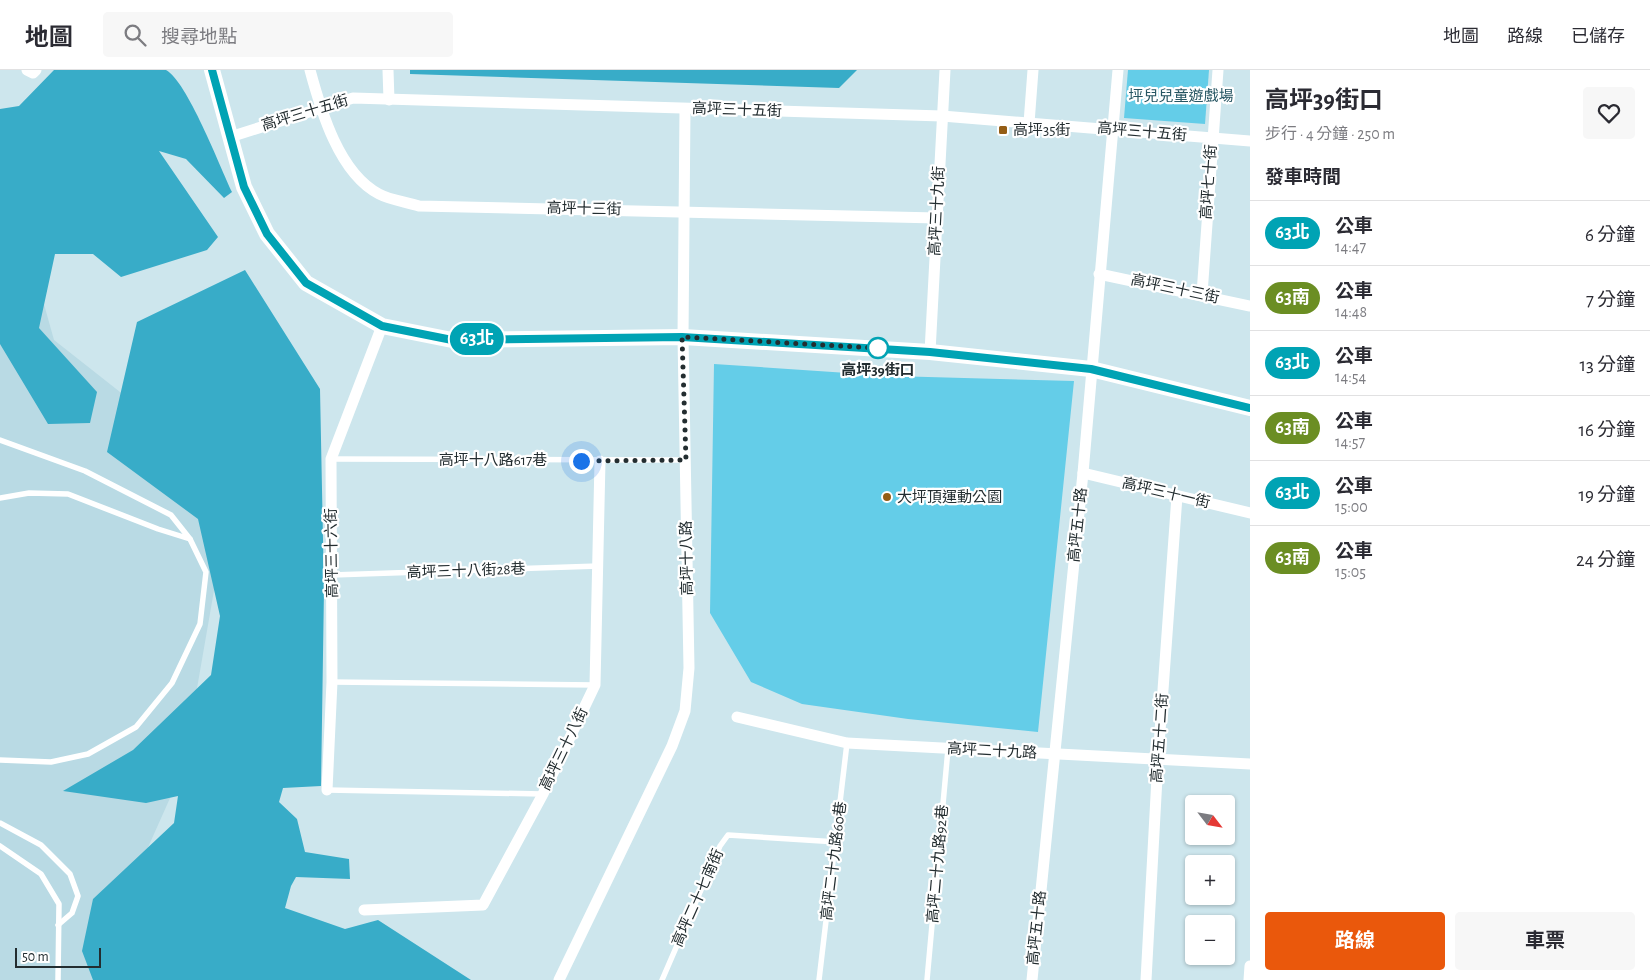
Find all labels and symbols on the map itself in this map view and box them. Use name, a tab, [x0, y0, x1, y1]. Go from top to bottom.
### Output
park label: 坪兒兒童遊戲場	[1128, 88, 1234, 104]
street label: 高坪三十五街	[259, 92, 350, 133]
street label: 高坪三十五街	[692, 100, 782, 119]
street label: 高坪三十五街	[1097, 120, 1188, 143]
place label: 高坪35街	[1013, 122, 1070, 138]
marker: 高坪35街	[997, 124, 1009, 136]
street label: 高坪七十街	[1198, 144, 1219, 220]
street label: 高坪三十九街	[926, 166, 947, 256]
street label: 高坪十三街	[546, 200, 622, 217]
street label: 高坪三十三街	[1129, 271, 1221, 306]
line badge: 63北	[448, 323, 506, 355]
marker: 高坪39街口	[867, 337, 889, 359]
place label: 高坪39街口	[841, 362, 915, 378]
your location	[569, 449, 594, 474]
street label: 高坪十八路617巷	[439, 452, 547, 468]
street label: 高坪三十一街	[1120, 475, 1212, 510]
street label: 高坪五十路	[1066, 487, 1089, 563]
place label: 大坪頂運動公園	[897, 489, 1002, 505]
marker: 大坪頂運動公園	[881, 491, 893, 503]
street label: 高坪三十六街	[323, 508, 340, 598]
street label: 高坪十八路	[678, 520, 695, 596]
street label: 高坪三十八街28巷	[406, 560, 526, 581]
street label: 高坪五十二街	[1148, 693, 1171, 783]
street label: 高坪三十八街	[537, 705, 590, 793]
street label: 高坪二十九路	[947, 740, 1037, 761]
north arrow	[1185, 795, 1235, 845]
street label: 高坪二十九路60巷	[818, 800, 849, 921]
street label: 高坪二十九路92巷	[924, 804, 951, 924]
street label: 高坪二十七南街	[669, 847, 726, 949]
street label: 高坪五十路	[1025, 890, 1048, 966]
scale bar	[15, 945, 101, 968]

